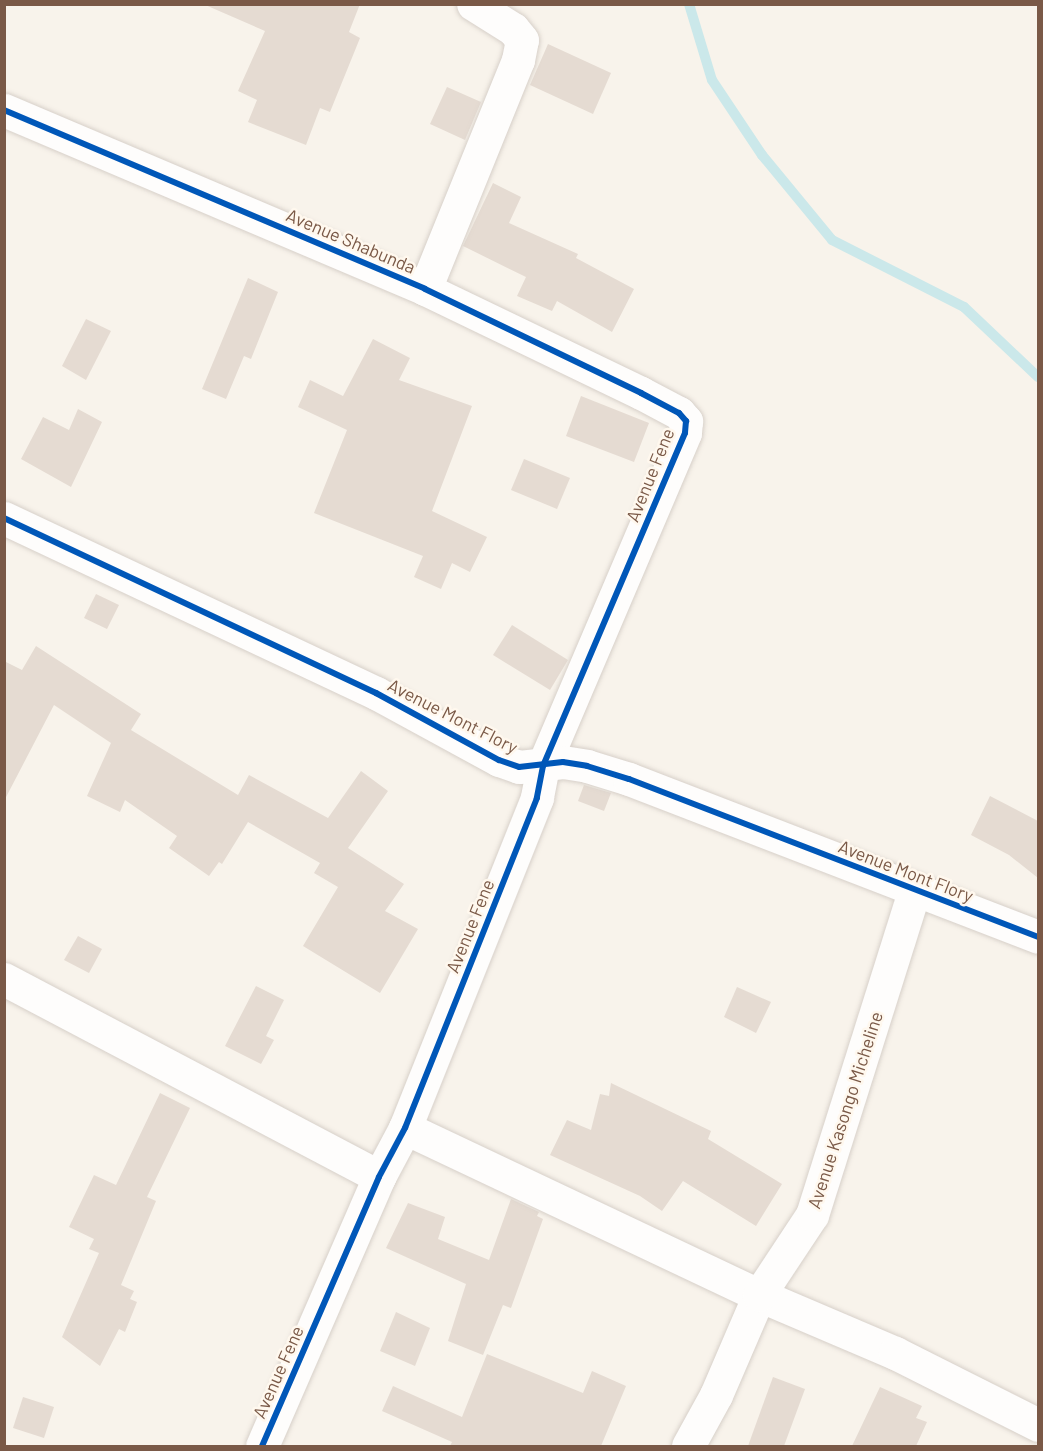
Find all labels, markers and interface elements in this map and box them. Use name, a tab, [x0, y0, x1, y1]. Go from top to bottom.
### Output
street label: Avenue Shabunda	[283, 204, 419, 278]
street label: Avenue Fene	[621, 425, 679, 525]
street label: Avenue Mont Flory	[384, 674, 522, 758]
street label: Avenue Mont Flory	[835, 835, 977, 907]
street label: Avenue Fene	[441, 876, 499, 976]
street label: Avenue Kasongo Micheline	[803, 1009, 887, 1211]
street label: Avenue Fene	[248, 1322, 308, 1422]

